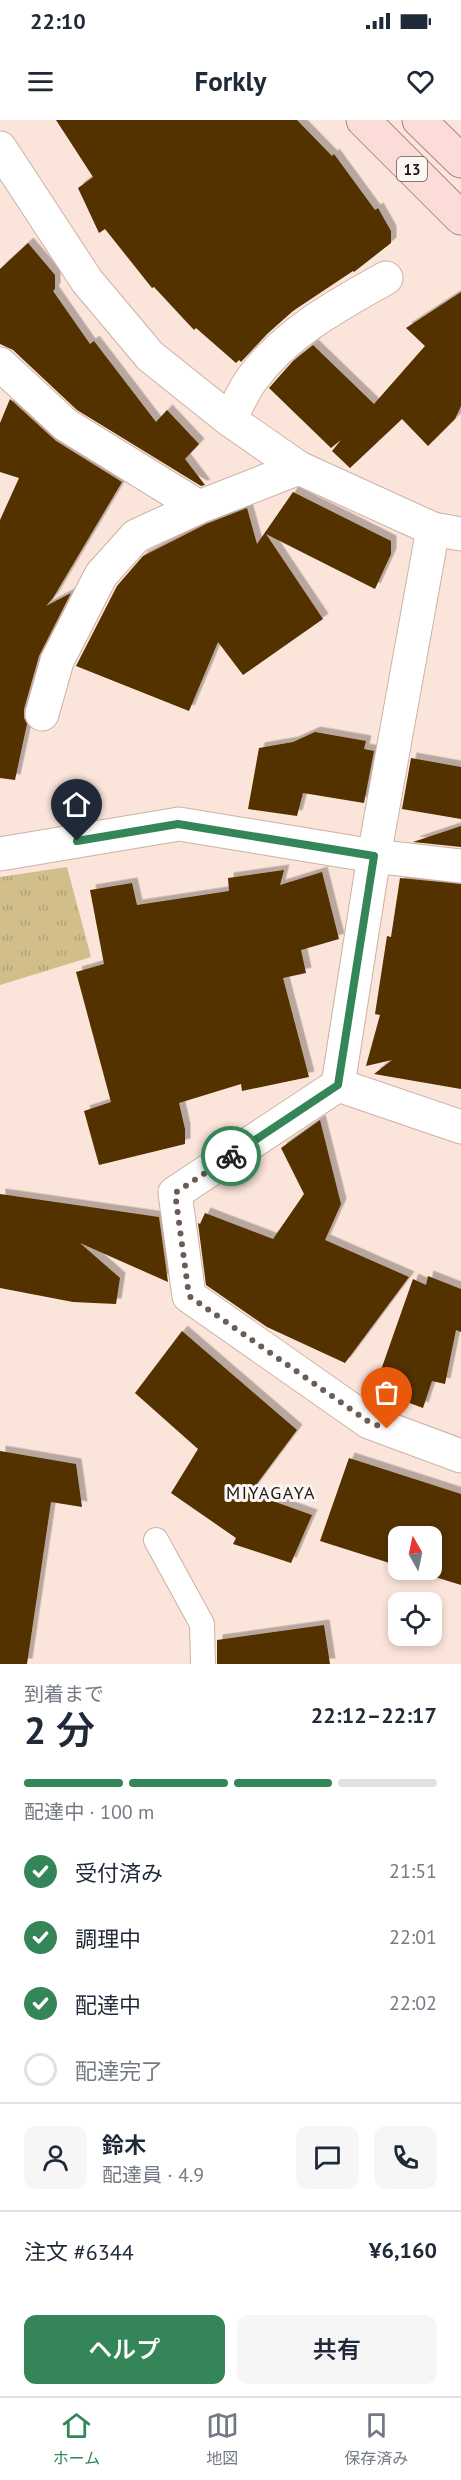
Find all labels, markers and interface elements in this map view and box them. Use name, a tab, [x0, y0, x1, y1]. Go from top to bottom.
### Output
text: 22:10	[30, 7, 86, 35]
text: Forkly	[195, 64, 266, 98]
icon: menu	[24, 65, 57, 98]
icon: heart	[404, 65, 437, 98]
road number: 13	[397, 157, 427, 181]
pin	[51, 779, 102, 841]
icon: home	[60, 788, 93, 821]
courier	[201, 1126, 261, 1186]
icon: bike	[215, 1140, 248, 1173]
pin	[361, 1367, 412, 1429]
icon: bag	[370, 1376, 403, 1409]
district label: MIYAGAYA	[226, 1481, 316, 1504]
north arrow	[388, 1526, 442, 1580]
map controls	[388, 1526, 442, 1646]
button: locate	[388, 1592, 442, 1646]
text: 到着まで	[24, 1681, 104, 1707]
text: 22:12–22:17	[311, 1701, 437, 1729]
text: 2 分	[24, 1704, 95, 1755]
text: 配達中 · 100 m	[24, 1799, 154, 1825]
icon: check	[24, 1855, 57, 1888]
text: 21:51	[389, 1858, 437, 1884]
text: 受付済み	[75, 1859, 163, 1887]
icon: check	[24, 1921, 57, 1954]
text: 22:01	[389, 1924, 437, 1950]
text: 調理中	[75, 1925, 141, 1953]
icon: check	[24, 1987, 57, 2020]
text: 22:02	[389, 1990, 437, 2016]
text: 配達中	[75, 1991, 141, 2019]
text: 配達完了	[75, 2057, 163, 2085]
button: person	[24, 2126, 87, 2189]
button: chat	[296, 2126, 359, 2189]
button: phone	[374, 2126, 437, 2189]
text: 鈴木	[102, 2131, 146, 2159]
text: 配達員 · 4.9	[102, 2162, 204, 2188]
text: ¥6,160	[369, 2236, 437, 2264]
text: 注文 #6344	[24, 2238, 134, 2266]
button: ヘルプ	[24, 2315, 225, 2384]
button: 共有	[237, 2315, 437, 2384]
tab: ホーム	[53, 2409, 100, 2469]
tab: 地図	[206, 2409, 239, 2469]
tab: 保存済み	[344, 2409, 408, 2469]

